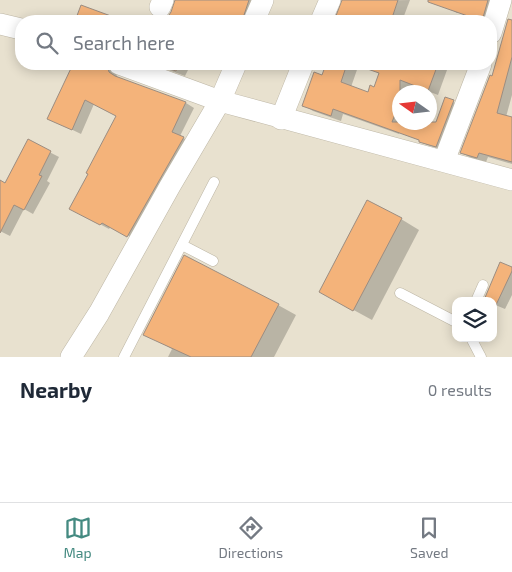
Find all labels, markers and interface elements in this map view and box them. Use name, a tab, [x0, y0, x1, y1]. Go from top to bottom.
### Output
search box	[15, 15, 497, 70]
icon: search	[33, 29, 61, 57]
text: Search here	[73, 31, 175, 54]
north arrow	[392, 85, 437, 130]
map controls	[452, 297, 497, 342]
button: layers	[452, 297, 497, 342]
text: Nearby	[20, 377, 92, 402]
text: 0 results	[428, 380, 492, 399]
tab: Map	[63, 514, 92, 561]
tab: Directions	[219, 514, 283, 561]
tab: Saved	[410, 514, 449, 561]

